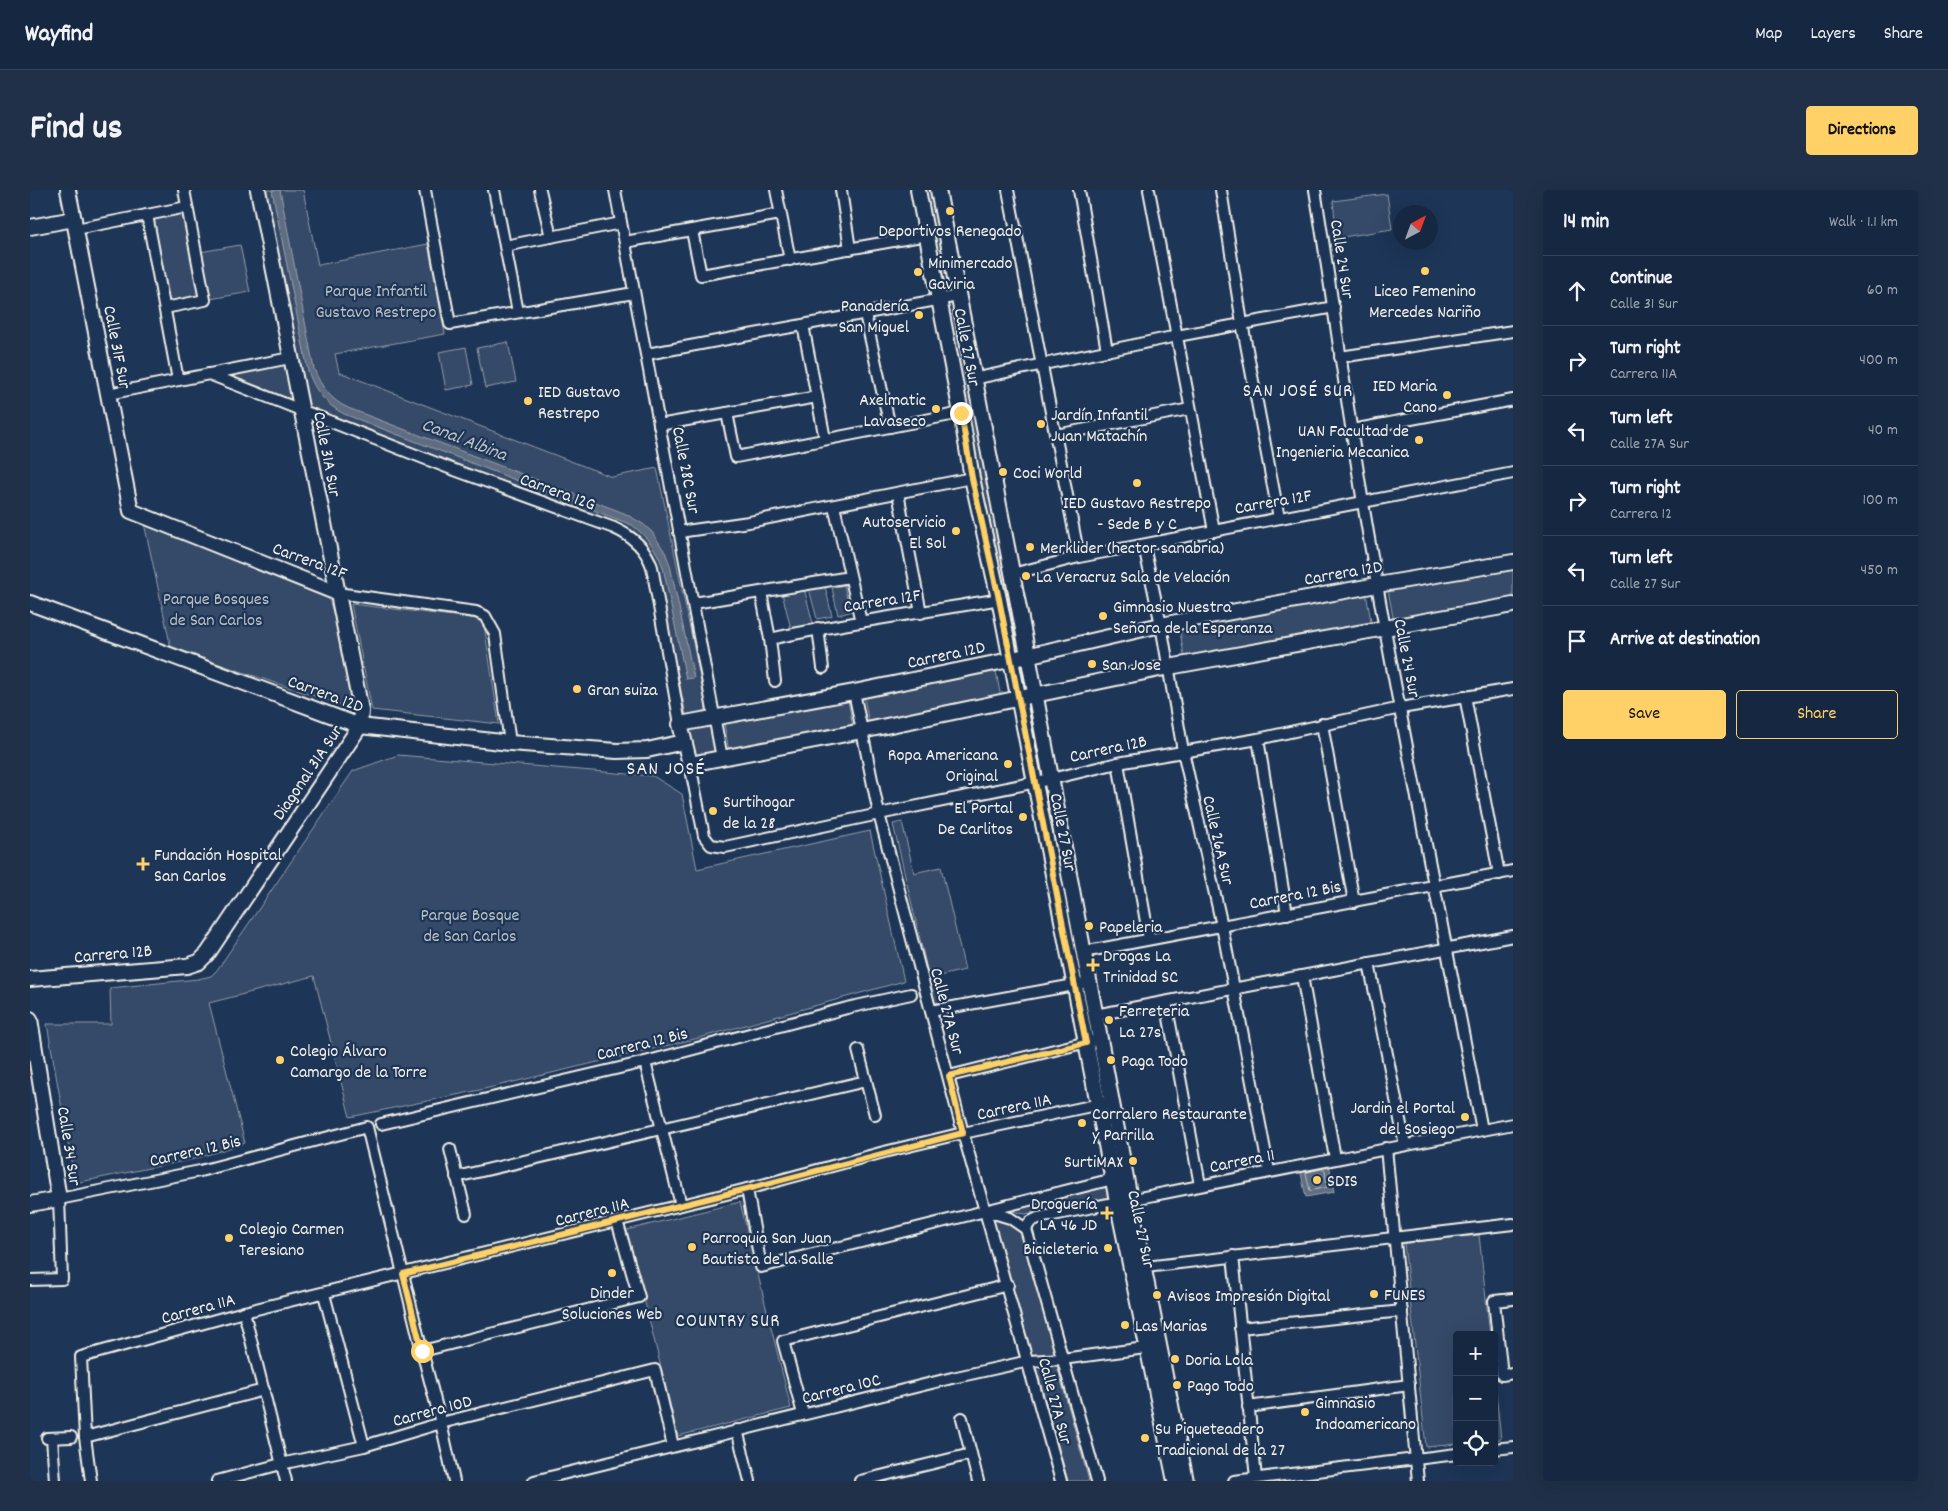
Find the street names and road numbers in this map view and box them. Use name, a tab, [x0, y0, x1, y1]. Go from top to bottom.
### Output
street label: Calle 24 Sur	[1322, 218, 1359, 301]
street label: Calle 31F Sur	[95, 304, 136, 392]
street label: Calle 27 Sur	[946, 306, 985, 389]
street label: Calle 31A Sur	[305, 410, 346, 499]
street label: Calle 28C Sur	[664, 425, 705, 517]
street label: Carrera 12G	[516, 468, 598, 519]
street label: Carrera 12F	[1233, 484, 1314, 523]
street label: Carrera 12F	[268, 537, 350, 587]
street label: Carrera 12D	[1302, 555, 1384, 594]
street label: Carrera 12F	[842, 584, 923, 621]
street label: Calle 24 Sur	[1386, 617, 1425, 700]
street label: Carrera 12D	[905, 636, 988, 677]
street label: Carrera 12D	[284, 670, 367, 721]
street label: Diagonal 31A Sur	[268, 720, 350, 826]
street label: Carrera 12B	[1068, 730, 1149, 771]
street label: Calle 27 Sur	[1042, 791, 1081, 874]
street label: Calle 26A Sur	[1194, 793, 1239, 888]
street label: Carrera 12 Bis	[1247, 875, 1344, 918]
street label: Carrera 12B	[73, 940, 153, 971]
street label: Calle 27A Sur	[922, 965, 969, 1058]
street label: Carrera 12 Bis	[594, 1022, 691, 1069]
street label: Carrera 11A	[975, 1088, 1054, 1129]
street label: Calle 34 Sur	[49, 1105, 86, 1188]
street label: Carrera 12 Bis	[147, 1130, 244, 1175]
street label: Carrera 11	[1208, 1144, 1277, 1181]
street label: Calle 27 Sur	[1119, 1188, 1160, 1271]
street label: Carrera 11A	[553, 1192, 632, 1235]
street label: Carrera 11A	[159, 1289, 239, 1332]
street label: Calle 27A Sur	[1030, 1355, 1077, 1448]
street label: Carrera 10C	[800, 1369, 884, 1412]
street label: Carrera 10D	[390, 1390, 475, 1435]

